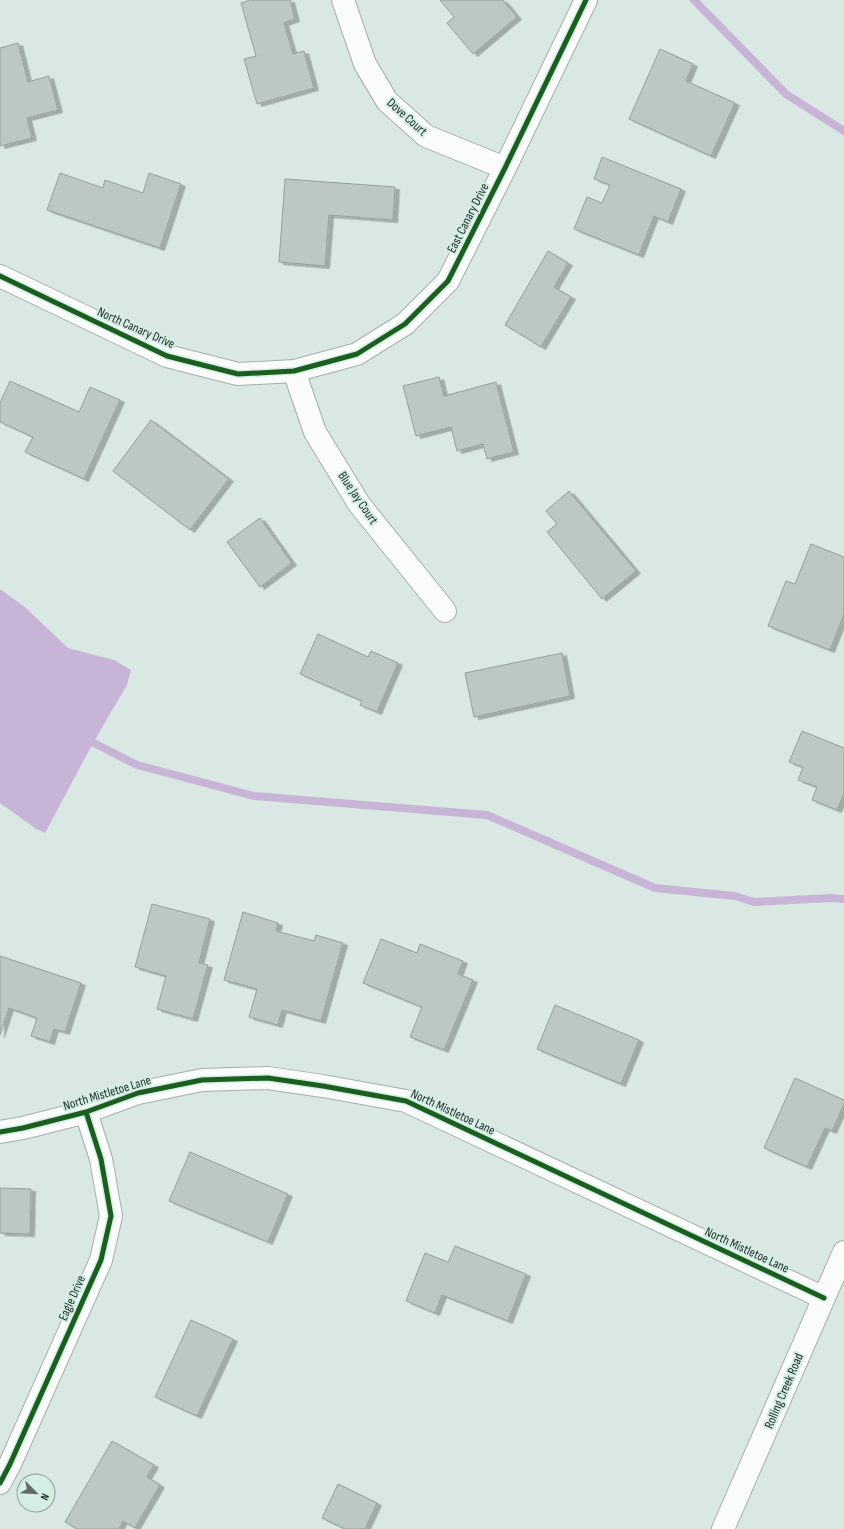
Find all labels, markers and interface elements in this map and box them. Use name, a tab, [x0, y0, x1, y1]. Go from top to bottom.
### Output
street label: Dove Court	[384, 95, 431, 139]
street label: East Canary Drive	[444, 180, 492, 256]
street label: North Canary Drive	[95, 304, 177, 352]
street label: Blue Jay Court	[334, 468, 382, 528]
street label: North Mistletoe Lane	[61, 1072, 153, 1114]
street label: North Mistletoe Lane	[408, 1086, 498, 1138]
street label: North Mistletoe Lane	[702, 1224, 792, 1276]
street label: Eagle Drive	[55, 1273, 89, 1323]
street label: Rolling Creek Road	[761, 1351, 807, 1431]
north arrow	[16, 1473, 56, 1513]
text: N	[37, 1492, 52, 1502]

